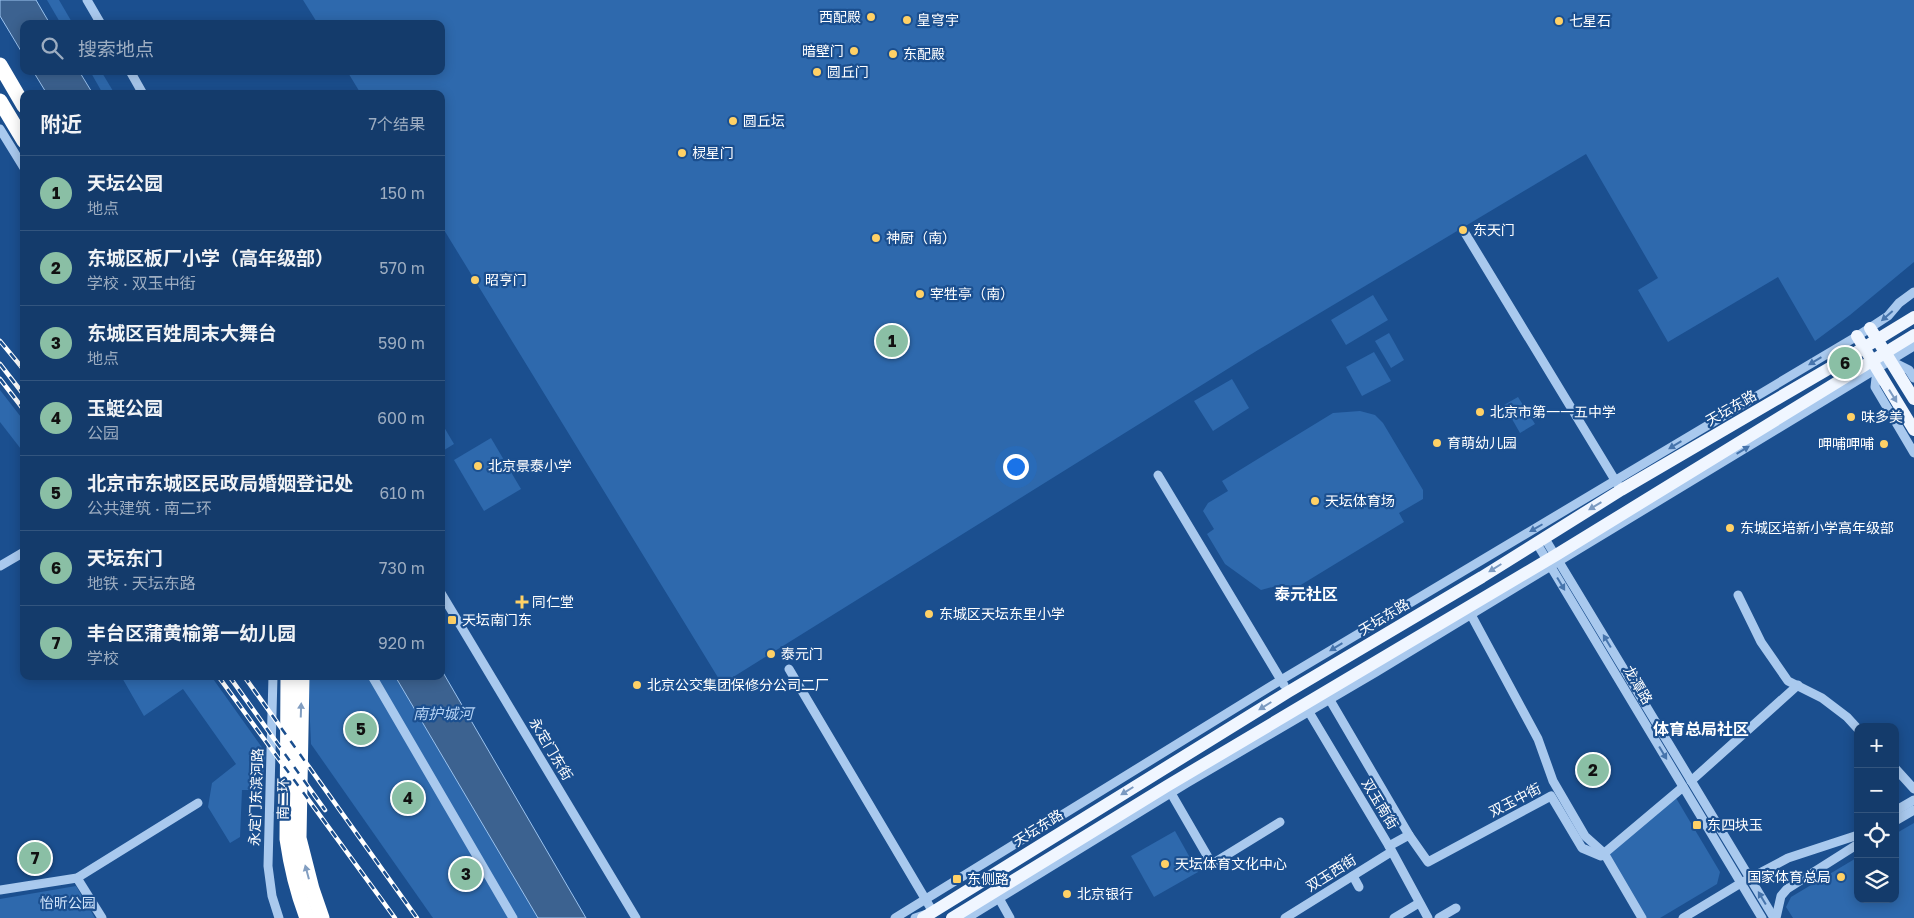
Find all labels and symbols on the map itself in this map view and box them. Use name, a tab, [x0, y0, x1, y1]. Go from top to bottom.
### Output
place label: 西配殿	[819, 8, 861, 25]
marker: 西配殿	[865, 11, 877, 23]
place label: 皇穹宇	[917, 11, 959, 28]
place label: 七星石	[1569, 12, 1611, 29]
marker: 皇穹宇	[901, 14, 913, 26]
marker: 七星石	[1553, 15, 1565, 27]
place label: 暗壁门	[802, 42, 844, 59]
marker: 暗壁门	[848, 45, 860, 57]
place label: 东配殿	[903, 45, 945, 62]
marker: 东配殿	[887, 48, 899, 60]
place label: 圆丘门	[827, 63, 869, 80]
marker: 圆丘门	[811, 66, 823, 78]
place label: 圆丘坛	[743, 112, 785, 129]
marker: 圆丘坛	[727, 115, 739, 127]
place label: 棂星门	[692, 144, 734, 161]
marker: 棂星门	[676, 147, 688, 159]
place label: 东天门	[1473, 221, 1515, 238]
marker: 东天门	[1457, 224, 1469, 236]
place label: 神厨（南）	[886, 229, 956, 246]
marker: 神厨（南）	[870, 232, 882, 244]
place label: 昭亨门	[485, 271, 527, 288]
marker: 昭亨门	[469, 274, 481, 286]
place label: 宰牲亭（南）	[930, 285, 1014, 302]
marker: 宰牲亭（南）	[914, 288, 926, 300]
one-way arrow	[1880, 310, 1893, 321]
pin: 1	[876, 322, 908, 360]
pin: 6	[1829, 344, 1861, 382]
one-way arrow	[1809, 357, 1822, 366]
street label: 天坛东路	[1702, 386, 1759, 429]
one-way arrow	[1888, 389, 1897, 402]
place label: 北京市第一一五中学	[1490, 403, 1616, 420]
marker: 北京市第一一五中学	[1474, 406, 1486, 418]
place label: 味多美	[1861, 408, 1903, 425]
marker: 味多美	[1845, 411, 1857, 423]
place label: 育萌幼儿园	[1447, 434, 1517, 451]
place label: 呷哺呷哺	[1818, 435, 1874, 452]
marker: 育萌幼儿园	[1431, 437, 1443, 449]
marker: 呷哺呷哺	[1878, 438, 1890, 450]
one-way arrow	[1669, 440, 1682, 449]
one-way arrow	[1737, 446, 1750, 455]
your location	[1003, 454, 1029, 480]
place label: 北京景泰小学	[488, 457, 572, 474]
marker: 北京景泰小学	[472, 460, 484, 472]
place label: 天坛体育场	[1325, 492, 1395, 509]
marker: 天坛体育场	[1309, 495, 1321, 507]
one-way arrow	[1588, 502, 1601, 511]
place label: 东城区培新小学高年级部	[1740, 519, 1894, 536]
marker: 东城区培新小学高年级部	[1724, 522, 1736, 534]
one-way arrow	[1529, 523, 1542, 532]
one-way arrow	[1488, 564, 1501, 573]
one-way arrow	[1557, 578, 1566, 591]
district label: 泰元社区	[1274, 584, 1338, 604]
place label: 同仁堂	[532, 593, 574, 610]
street label: 天坛东路	[1355, 595, 1412, 638]
marker: 同仁堂	[516, 596, 528, 608]
place label: 东城区天坛东里小学	[939, 605, 1065, 622]
marker: 东城区天坛东里小学	[923, 608, 935, 620]
place label: 天坛南门东	[462, 611, 532, 628]
marker: 天坛南门东	[446, 614, 458, 626]
one-way arrow	[1603, 635, 1612, 648]
one-way arrow	[1330, 643, 1343, 652]
place label: 泰元门	[781, 645, 823, 662]
marker: 泰元门	[765, 648, 777, 660]
street label: 龙潭路	[1620, 662, 1657, 707]
place label: 北京公交集团保修分公司二厂	[647, 676, 829, 693]
marker: 北京公交集团保修分公司二厂	[631, 679, 643, 691]
one-way arrow	[1259, 701, 1272, 710]
one-way arrow	[297, 702, 305, 718]
water label: 南护城河	[413, 704, 476, 722]
pin: 5	[345, 710, 377, 748]
street label: 永定门东街	[526, 714, 577, 783]
district label: 体育总局社区	[1653, 719, 1749, 739]
one-way arrow	[1659, 747, 1668, 760]
street label: 永定门东滨河路	[245, 748, 266, 846]
pin: 2	[1577, 751, 1609, 789]
street label: 双玉南街	[1359, 775, 1402, 832]
street label: 南二环	[274, 778, 291, 820]
pin: 4	[392, 779, 424, 817]
street label: 双玉中街	[1486, 779, 1544, 820]
one-way arrow	[1120, 786, 1133, 795]
street label: 天坛东路	[1009, 806, 1066, 850]
place label: 东四块玉	[1707, 816, 1763, 833]
marker: 东四块玉	[1691, 819, 1703, 831]
pin: 7	[19, 839, 51, 877]
street label: 双玉西街	[1302, 851, 1359, 895]
pin: 3	[450, 855, 482, 893]
place label: 天坛体育文化中心	[1175, 855, 1287, 872]
marker: 天坛体育文化中心	[1159, 858, 1171, 870]
one-way arrow	[303, 864, 311, 879]
place label: 国家体育总局	[1747, 868, 1831, 885]
place label: 东侧路	[967, 870, 1009, 887]
marker: 国家体育总局	[1835, 871, 1847, 883]
marker: 东侧路	[951, 873, 963, 885]
place label: 北京银行	[1077, 885, 1133, 902]
marker: 北京银行	[1061, 888, 1073, 900]
one-way arrow	[1757, 892, 1766, 905]
park label: 怡昕公园	[40, 894, 96, 911]

